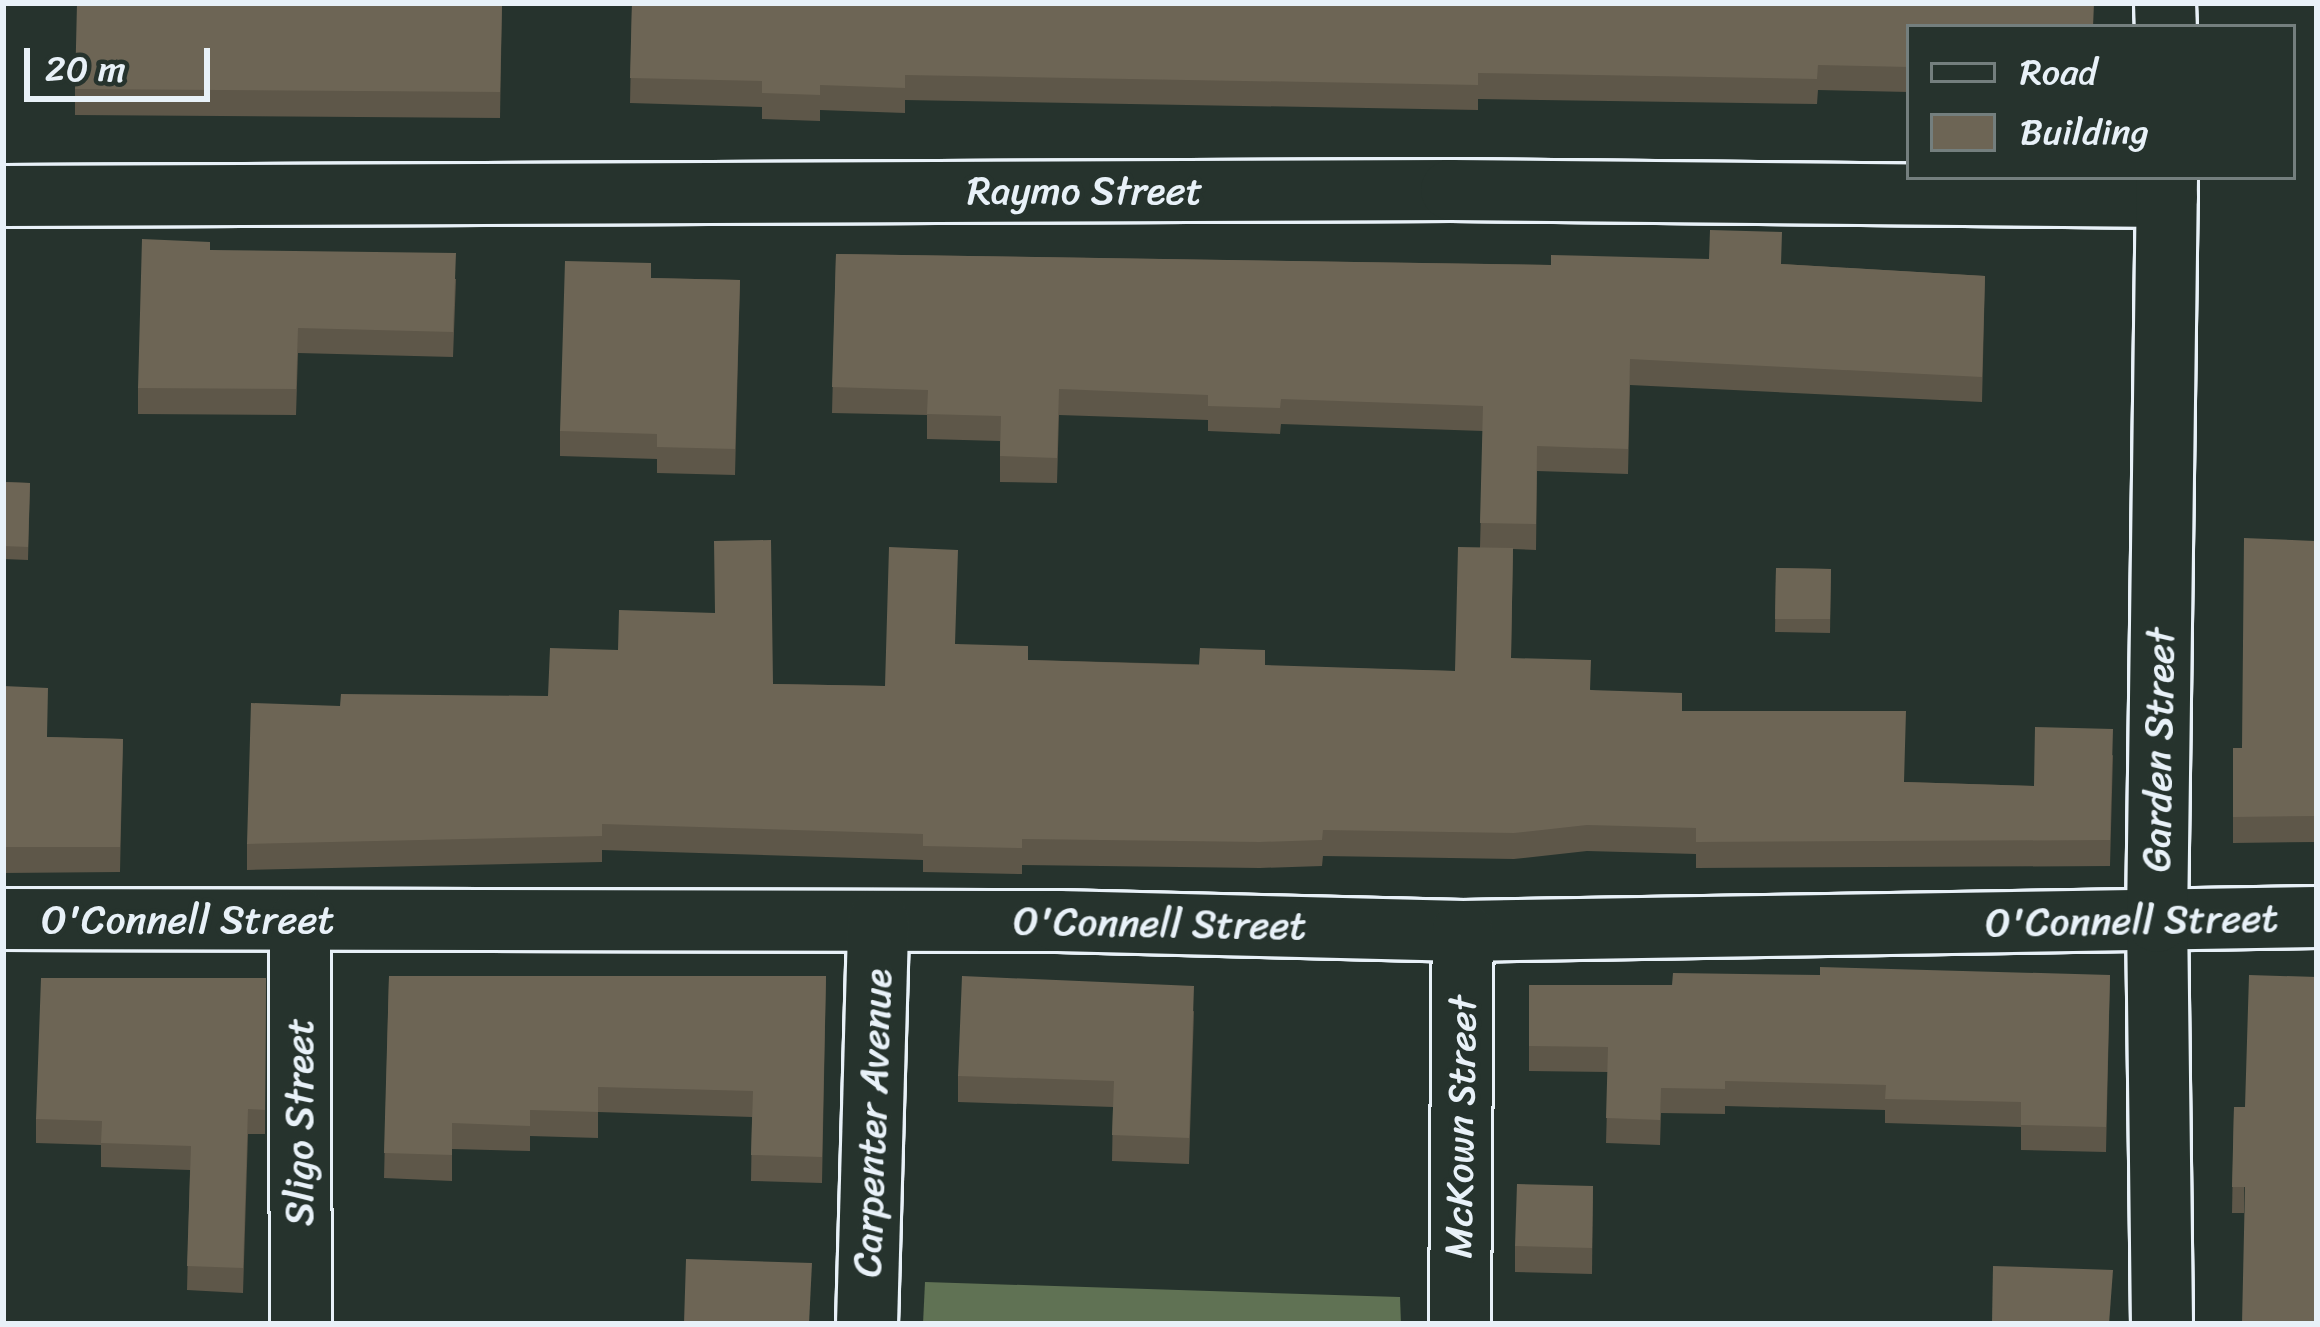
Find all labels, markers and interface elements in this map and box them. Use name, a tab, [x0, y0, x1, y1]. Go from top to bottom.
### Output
scale bar	[30, 24, 216, 98]
legend	[1906, 24, 2296, 180]
text: 20 m	[45, 37, 126, 101]
text: Road	[2020, 40, 2097, 104]
text: Building	[2020, 100, 2149, 164]
street label: Raymo Street	[967, 168, 1203, 214]
street label: Garden Street	[2133, 627, 2185, 873]
street label: O'Connell Street	[1986, 895, 2278, 947]
street label: O'Connell Street	[42, 897, 334, 943]
street label: O'Connell Street	[1014, 898, 1306, 950]
street label: Carpenter Avenue	[844, 968, 902, 1278]
street label: McKown Street	[1435, 993, 1487, 1261]
street label: Sligo Street	[277, 1017, 323, 1227]

